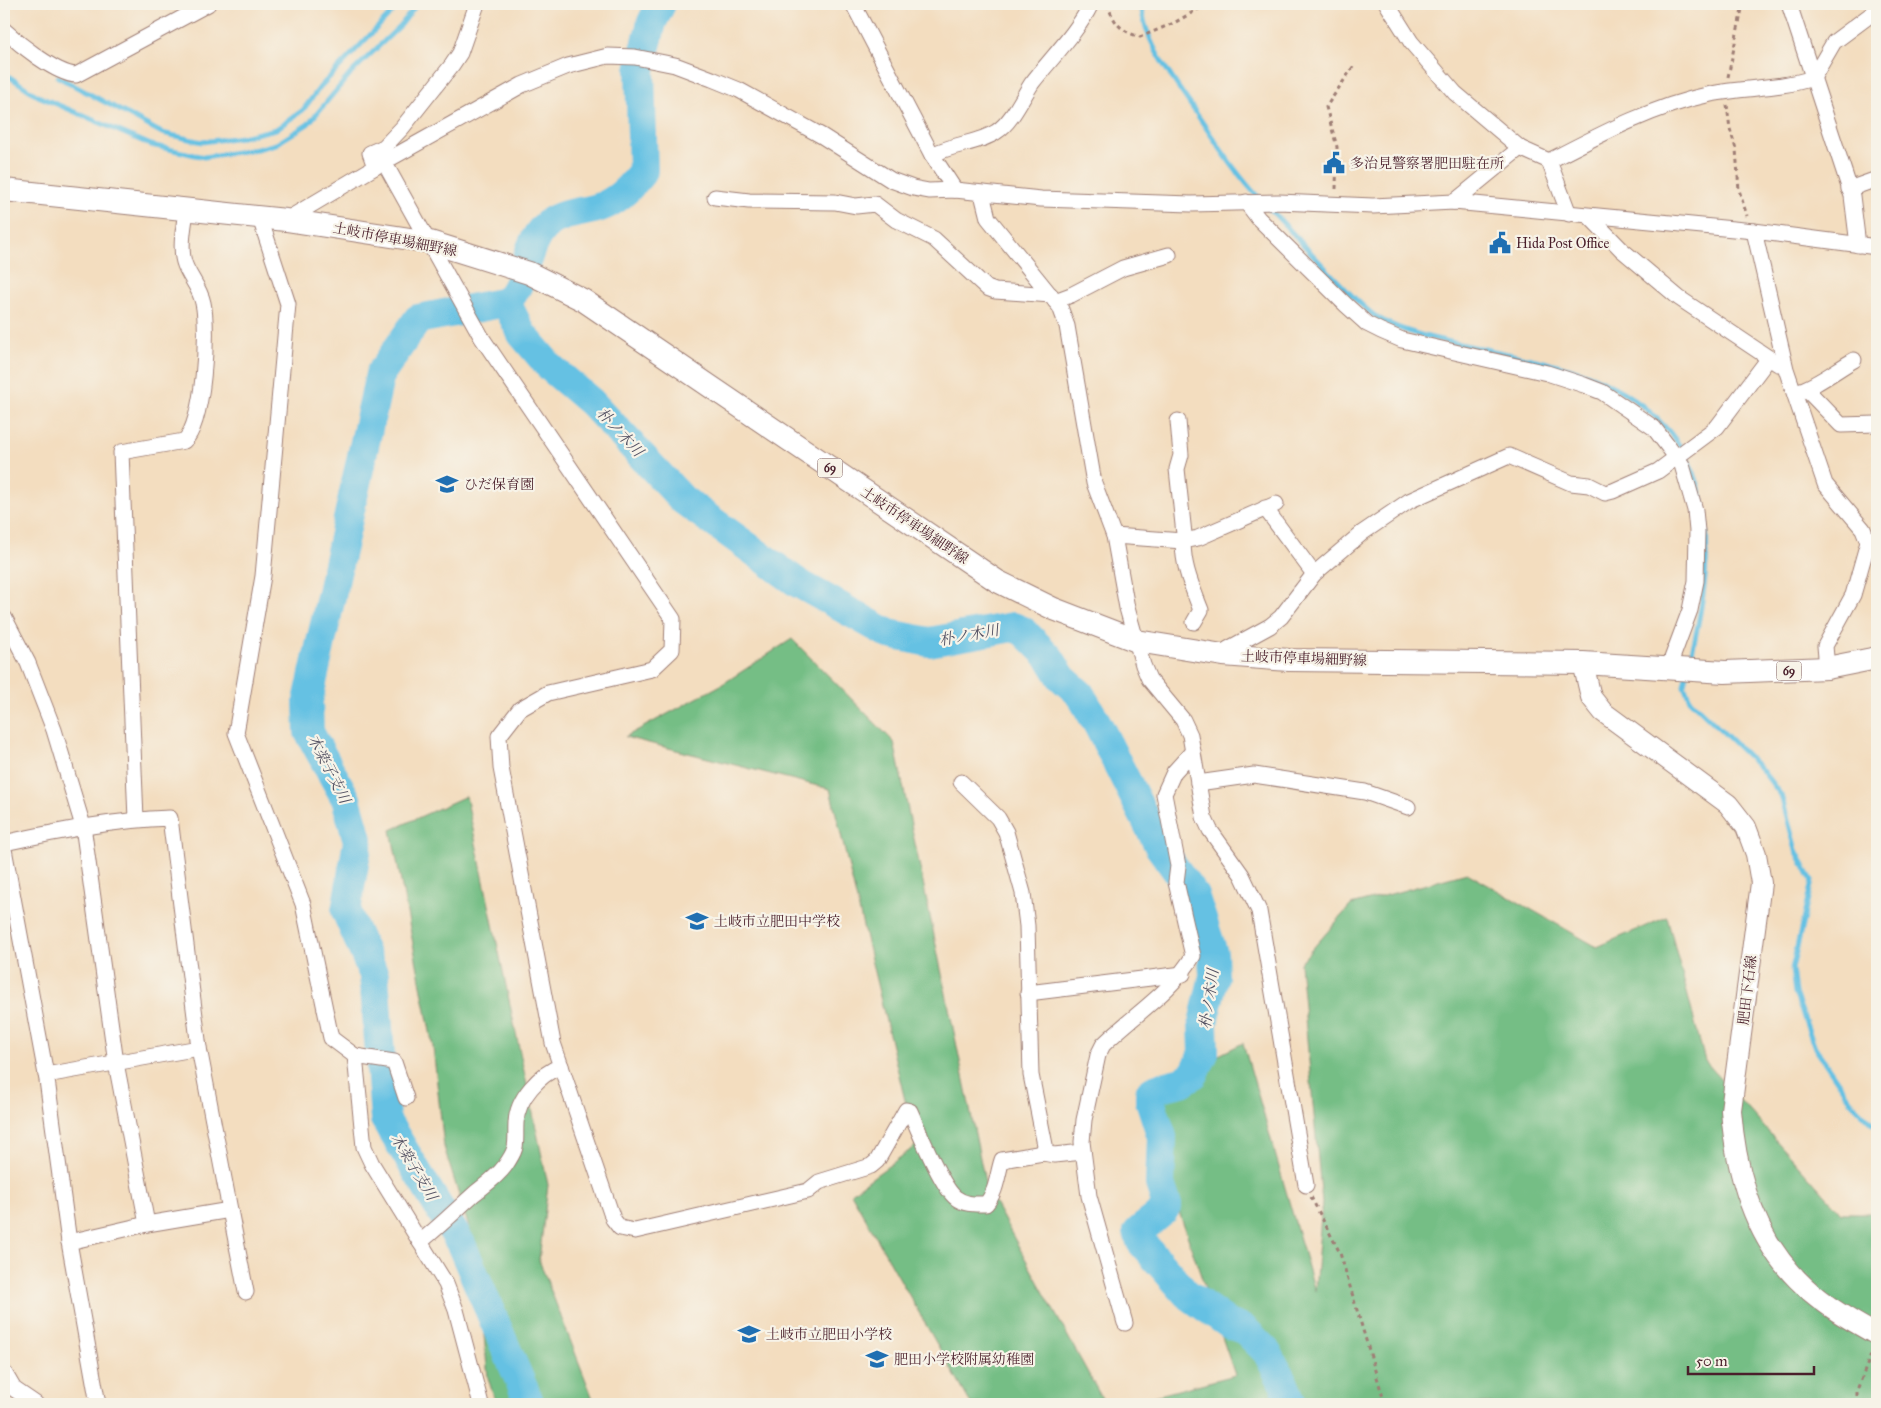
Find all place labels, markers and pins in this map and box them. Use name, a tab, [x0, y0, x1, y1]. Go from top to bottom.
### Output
public building icon: 多治見警察署肥田駐在所	[1321, 150, 1347, 176]
place label: 多治見警察署肥田駐在所	[1350, 155, 1504, 172]
public building icon: Hida Post Office	[1487, 230, 1513, 256]
place label: Hida Post Office	[1516, 235, 1609, 252]
school or university icon: ひだ保育園	[434, 471, 460, 497]
place label: ひだ保育園	[464, 476, 534, 493]
school or university icon: 土岐市立肥田中学校	[684, 908, 710, 934]
place label: 土岐市立肥田中学校	[714, 913, 840, 930]
school or university icon: 土岐市立肥田小学校	[736, 1321, 762, 1347]
place label: 土岐市立肥田小学校	[766, 1326, 892, 1343]
school or university icon: 肥田小学校附属幼稚園	[864, 1346, 890, 1372]
place label: 肥田小学校附属幼稚園	[894, 1351, 1034, 1368]

